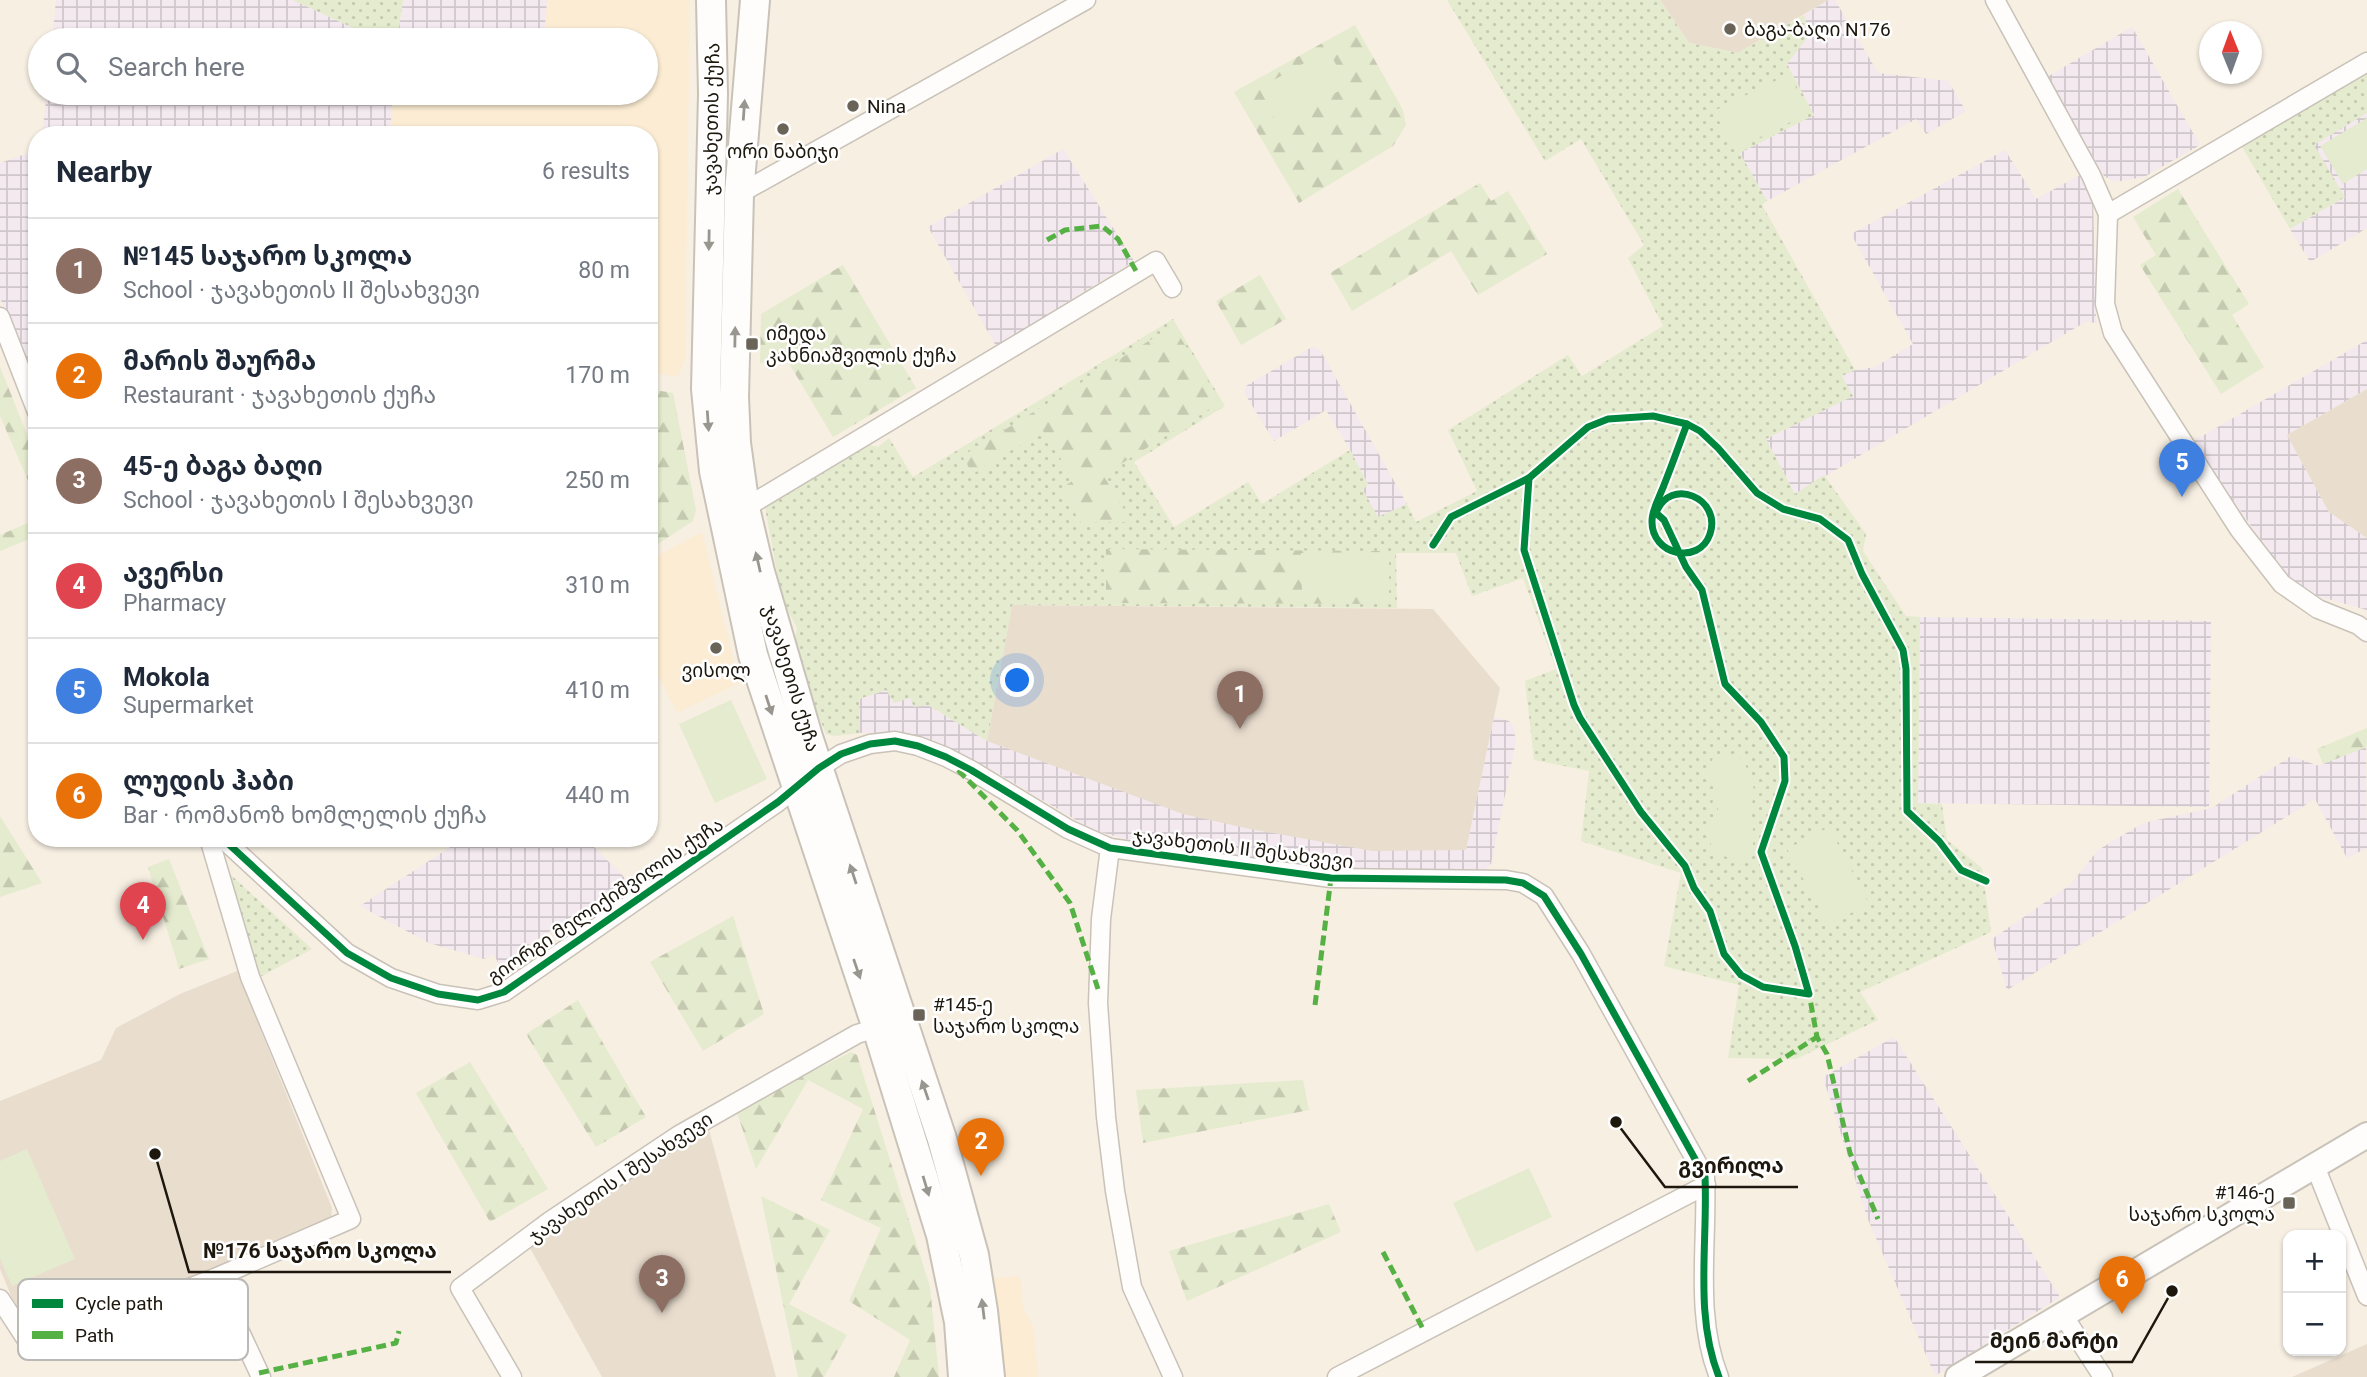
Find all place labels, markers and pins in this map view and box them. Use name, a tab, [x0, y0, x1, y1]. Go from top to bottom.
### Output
place label: ბაგა-ბაღი N176	[1744, 18, 1891, 42]
marker: ბაგა-ბაღი N176	[1722, 21, 1738, 37]
place label: Nina	[867, 95, 906, 118]
marker: Nina	[845, 98, 861, 114]
marker: ორი ნაბიჯი	[775, 121, 791, 137]
place label: ორი ნაბიჯი	[727, 140, 839, 163]
place label: იმედა კახნიაშვილის ქუჩა	[766, 322, 957, 368]
marker: იმედა კახნიაშვილის ქუჩა	[744, 336, 760, 352]
pin: 5	[2159, 439, 2205, 497]
marker: ვისოლ	[708, 640, 724, 656]
place label: ვისოლ	[681, 659, 751, 683]
pin: 1	[1217, 671, 1263, 729]
pin: 4	[120, 882, 166, 940]
place label: #145-ე საჯარო სკოლა	[933, 993, 1079, 1039]
marker: #145-ე საჯარო სკოლა	[911, 1007, 927, 1023]
pin: 2	[958, 1118, 1004, 1176]
callout: გვირილა	[1665, 1145, 1798, 1187]
place label: #146-ე საჯარო სკოლა	[2129, 1181, 2275, 1227]
marker: #146-ე საჯარო სკოლა	[2281, 1195, 2297, 1211]
callout: №176 საჯარო სკოლა	[189, 1230, 451, 1272]
pin: 3	[639, 1255, 685, 1313]
pin: 6	[2099, 1256, 2145, 1314]
callout: მეინ მარტი	[1975, 1320, 2132, 1362]

